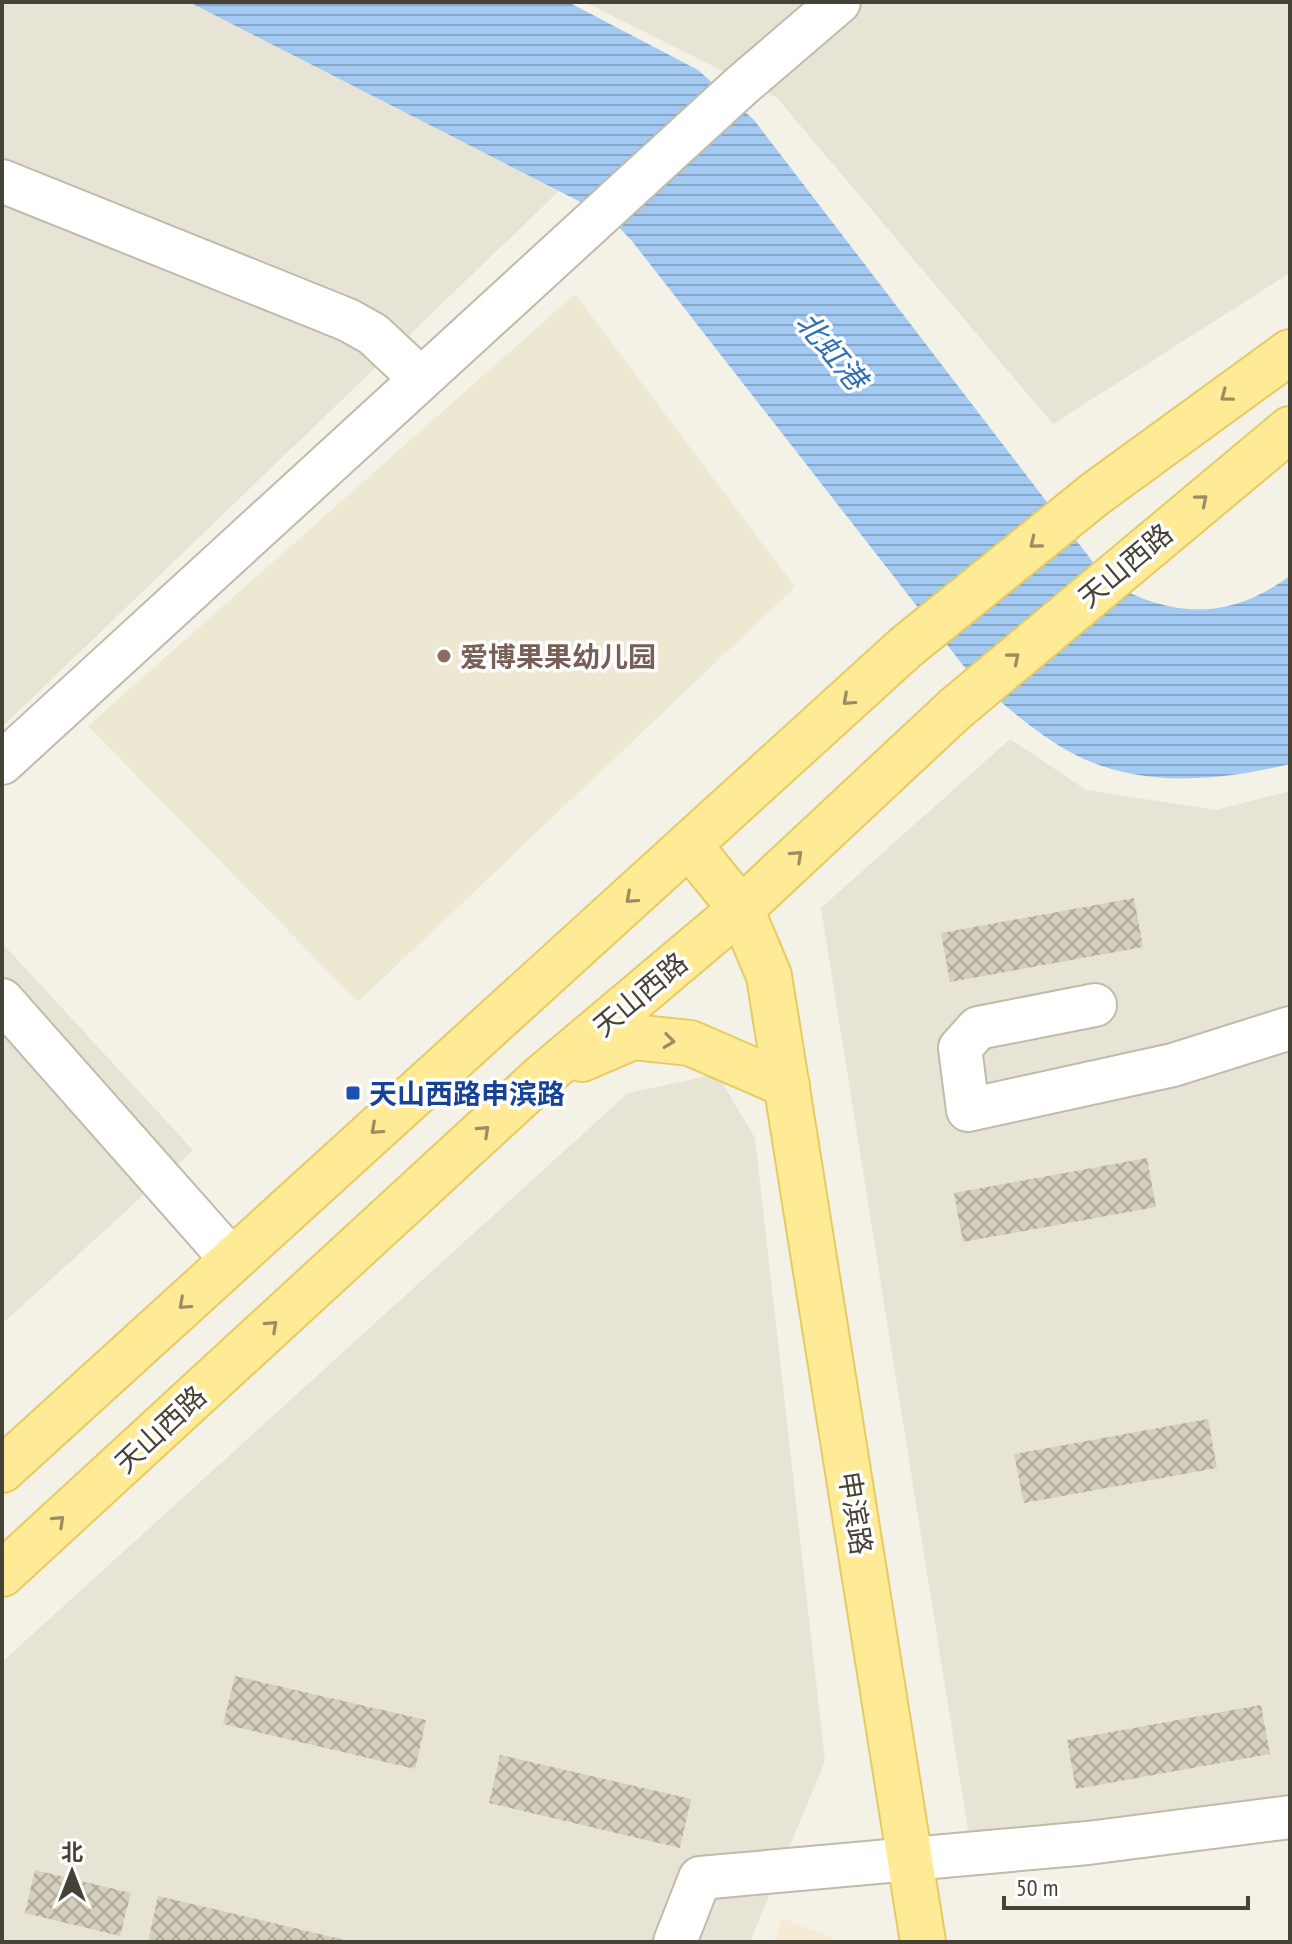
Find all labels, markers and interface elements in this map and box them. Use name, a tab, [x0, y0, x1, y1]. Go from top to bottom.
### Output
water label: 北虹港	[788, 303, 878, 400]
one-way arrow	[1220, 387, 1234, 401]
one-way arrow	[1193, 495, 1207, 510]
street label: 天山西路	[1070, 515, 1180, 615]
one-way arrow	[1029, 533, 1044, 548]
place label: 爱博果果幼儿园	[460, 638, 656, 675]
marker: 爱博果果幼儿园	[435, 647, 453, 665]
one-way arrow	[1005, 653, 1019, 668]
one-way arrow	[843, 690, 857, 705]
one-way arrow	[788, 851, 803, 865]
one-way arrow	[626, 888, 640, 903]
street label: 天山西路	[585, 944, 695, 1044]
one-way arrow	[662, 1032, 675, 1049]
place label: 天山西路申滨路	[369, 1075, 565, 1112]
marker: 天山西路申滨路	[344, 1084, 362, 1102]
one-way arrow	[371, 1119, 386, 1134]
one-way arrow	[474, 1127, 489, 1141]
one-way arrow	[179, 1295, 193, 1309]
one-way arrow	[262, 1322, 277, 1336]
street label: 天山西路	[106, 1377, 214, 1481]
street label: 申滨路	[831, 1469, 881, 1557]
one-way arrow	[50, 1516, 65, 1530]
north arrow	[32, 1832, 112, 1912]
text: 北	[61, 1838, 83, 1866]
scale bar	[1004, 1860, 1248, 1910]
text: 50 m	[1016, 1872, 1058, 1903]

